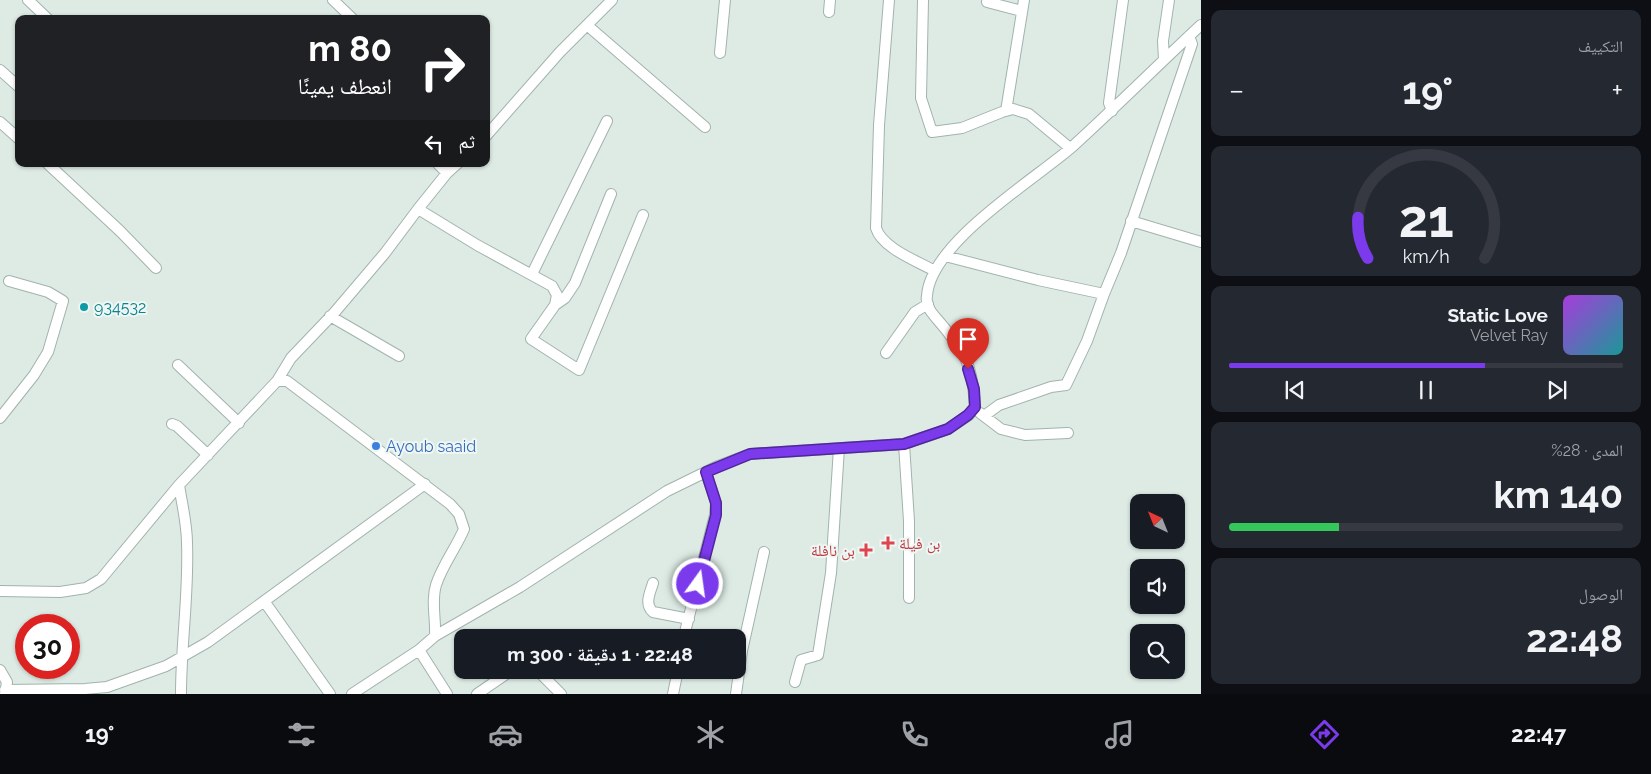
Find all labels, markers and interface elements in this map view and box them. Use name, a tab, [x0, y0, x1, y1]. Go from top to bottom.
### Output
text: 80 m	[308, 28, 392, 69]
icon: right	[410, 35, 475, 100]
text: التكييف	[1578, 37, 1623, 56]
text: 19°	[1402, 68, 1453, 113]
text: انعطف يمينًا	[298, 73, 392, 99]
text: −	[1229, 74, 1244, 107]
text: +	[1611, 74, 1623, 107]
icon: left	[420, 130, 448, 158]
text: ثم	[458, 130, 475, 152]
text: 21	[1398, 188, 1454, 249]
text: km/h	[1402, 246, 1450, 267]
place label: 934532	[94, 298, 146, 317]
marker: 934532	[78, 301, 90, 313]
text: Static Love	[1447, 304, 1548, 326]
pin	[947, 318, 989, 369]
icon: arrive	[954, 325, 982, 353]
text: Velvet Ray	[1470, 326, 1548, 345]
icon: previous	[1281, 376, 1309, 404]
icon: pause	[1412, 376, 1440, 404]
icon: next	[1543, 376, 1571, 404]
place label: Ayoub saaid	[386, 437, 476, 456]
marker: Ayoub saaid	[370, 440, 382, 452]
text: المدى · 28%	[1551, 441, 1623, 460]
text: 140 km	[1493, 472, 1623, 517]
north arrow	[1130, 494, 1185, 549]
map controls	[1130, 494, 1185, 679]
place label: بن فيلة	[899, 534, 940, 554]
marker: بن فيلة	[881, 536, 895, 550]
place label: بن نافلة	[811, 541, 855, 561]
marker: بن نافلة	[859, 543, 873, 557]
position arrow	[671, 557, 723, 609]
button: sound	[1130, 559, 1185, 614]
text: الوصول	[1579, 585, 1623, 604]
speed limit sign: 30	[15, 614, 80, 679]
text: 22:48	[1526, 616, 1623, 661]
button: search	[1130, 624, 1185, 679]
text: 22:48 · 1 دقيقة · 300 m	[507, 643, 693, 665]
icon: filters	[284, 717, 319, 752]
icon: car	[488, 717, 523, 752]
icon: climate	[693, 717, 728, 752]
icon: phone	[897, 717, 932, 752]
icon: music	[1102, 717, 1137, 752]
icon: directions	[1307, 717, 1342, 752]
text: 19°	[85, 721, 114, 747]
text: 22:47	[1511, 721, 1566, 747]

